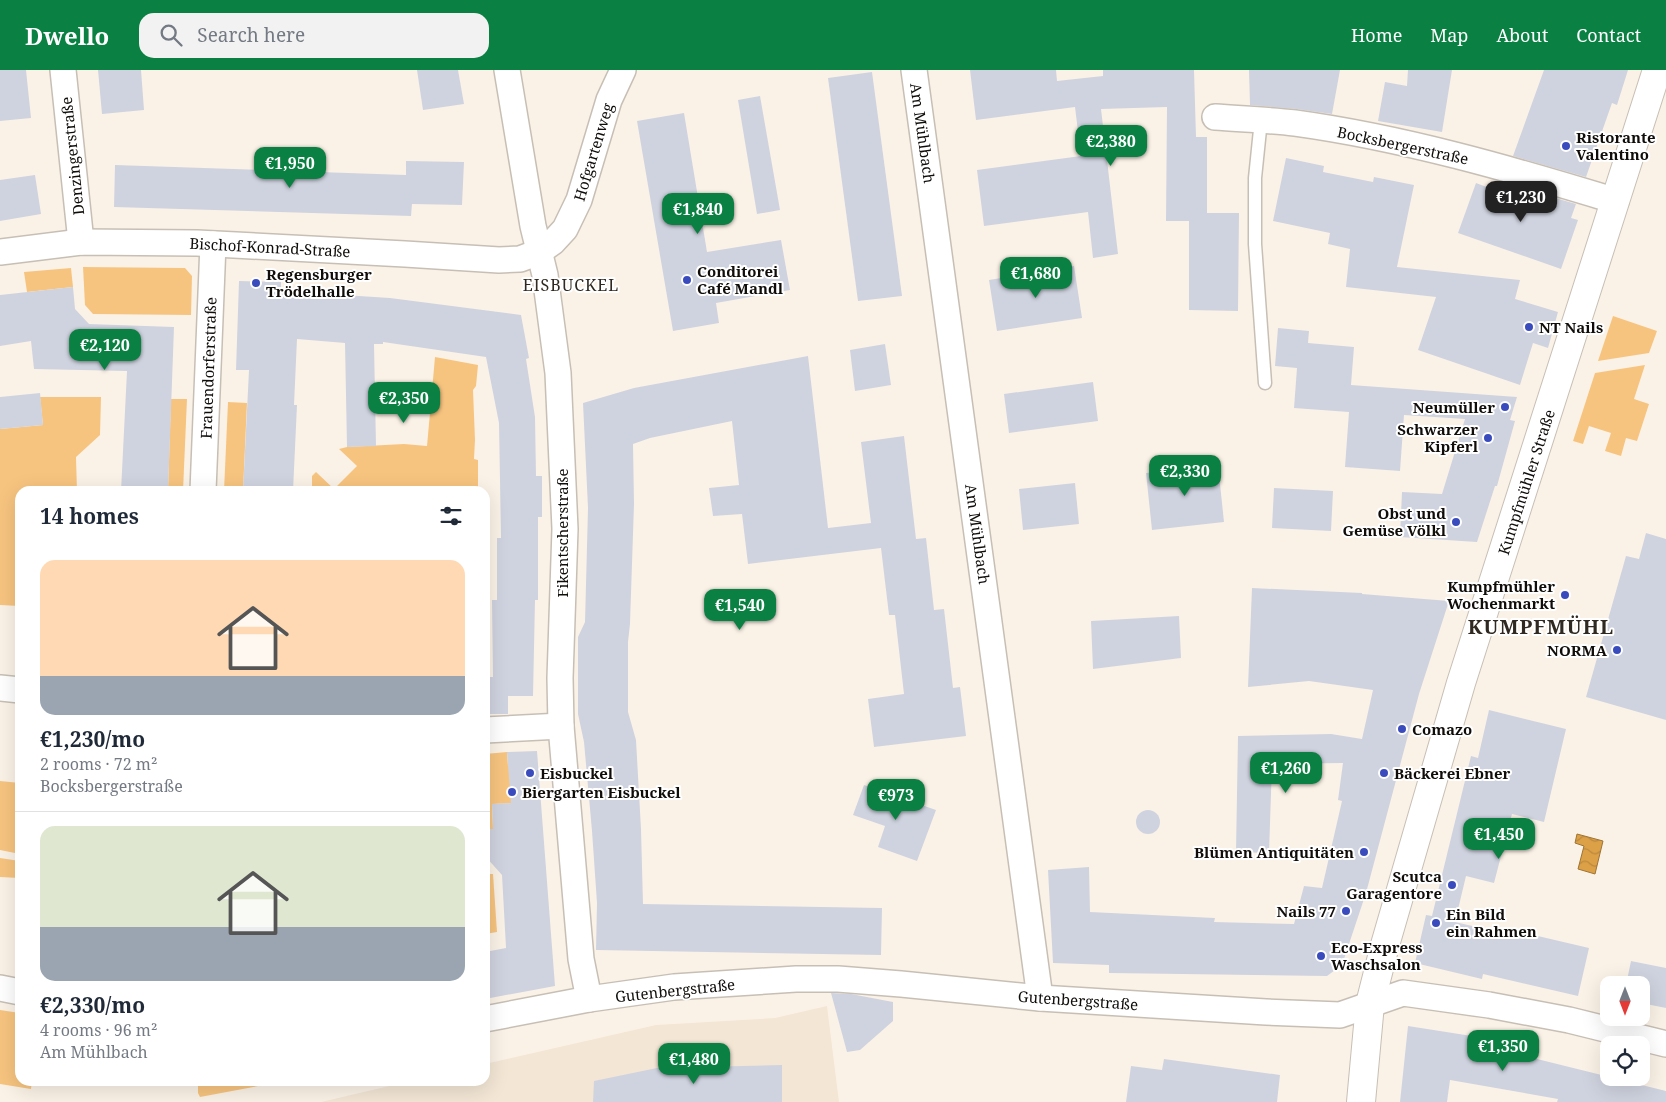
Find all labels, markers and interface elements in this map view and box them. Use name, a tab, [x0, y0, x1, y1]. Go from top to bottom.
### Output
search box	[139, 13, 489, 58]
text: Dwello	[25, 19, 109, 52]
icon: search	[157, 21, 185, 49]
text: Search here	[197, 22, 305, 48]
text: Home	[1351, 23, 1402, 47]
text: Map	[1430, 23, 1468, 47]
text: About	[1496, 23, 1548, 47]
text: Contact	[1576, 23, 1641, 47]
street label: Am Mühlbach	[906, 82, 940, 185]
street label: Denzingerstraße	[56, 96, 88, 216]
street label: Hofgartenweg	[569, 100, 617, 204]
street label: Bocksbergerstraße	[1335, 121, 1471, 169]
pin: €2,380	[1070, 124, 1152, 167]
place label: Ristorante Valentino	[1576, 127, 1656, 164]
text: €2,380	[1086, 130, 1136, 152]
marker: Ristorante Valentino	[1560, 140, 1572, 152]
pin: €1,950	[249, 146, 331, 189]
text: €1,950	[265, 152, 315, 174]
pin: €1,230	[1480, 180, 1562, 223]
text: €1,230	[1496, 186, 1546, 208]
pin: €1,840	[657, 192, 739, 235]
text: €1,840	[673, 198, 723, 220]
street label: Bischof-Konrad-Straße	[189, 233, 351, 261]
pin: €1,680	[995, 256, 1077, 299]
place label: Conditorei Café Mandl	[697, 261, 784, 298]
text: €1,680	[1011, 262, 1061, 284]
place label: Regensburger Trödelhalle	[266, 264, 372, 301]
district label: EISBUCKEL	[523, 274, 619, 296]
marker: Conditorei Café Mandl	[681, 274, 693, 286]
marker: Regensburger Trödelhalle	[250, 277, 262, 289]
street label: Frauendorferstraße	[196, 297, 220, 439]
place label: NT Nails	[1539, 317, 1603, 337]
marker: NT Nails	[1523, 321, 1535, 333]
pin: €2,120	[64, 328, 146, 371]
text: €2,120	[80, 334, 130, 356]
pin: €2,350	[363, 382, 445, 424]
text: €2,350	[379, 387, 429, 409]
place label: Neumüller	[1413, 397, 1495, 417]
marker: Neumüller	[1499, 401, 1511, 413]
street label: Kumpfmühler Straße	[1493, 407, 1559, 557]
place label: Schwarzer Kipferl	[1397, 419, 1479, 456]
marker: Schwarzer Kipferl	[1482, 432, 1494, 444]
pin: €2,330	[1144, 454, 1226, 497]
text: €2,330	[1160, 460, 1210, 482]
street label: Fikentscherstraße	[552, 469, 572, 597]
street label: Am Mühlbach	[961, 483, 995, 586]
text: 14 homes	[40, 502, 139, 530]
icon: filters	[437, 502, 465, 530]
place label: Obst und Gemüse Völkl	[1342, 503, 1447, 540]
marker: Obst und Gemüse Völkl	[1450, 516, 1462, 528]
place label: Kumpfmühler Wochenmarkt	[1447, 576, 1555, 613]
pin: €1,540	[699, 588, 781, 631]
marker: Kumpfmühler Wochenmarkt	[1559, 589, 1571, 601]
icon: home	[208, 593, 298, 683]
text: €1,540	[715, 594, 765, 616]
district label: KUMPFMÜHL	[1468, 613, 1614, 640]
place label: NORMA	[1547, 640, 1608, 660]
marker: NORMA	[1611, 644, 1623, 656]
place label: Comazo	[1412, 719, 1472, 739]
marker: Comazo	[1396, 723, 1408, 735]
text: €1,230/mo	[40, 725, 145, 753]
pin: €1,260	[1245, 752, 1327, 794]
text: 2 rooms · 72 m²	[40, 753, 157, 775]
text: €1,260	[1261, 757, 1311, 779]
place label: Eisbuckel	[540, 763, 614, 783]
place label: Bäckerei Ebner	[1394, 763, 1511, 783]
marker: Eisbuckel	[524, 767, 536, 779]
marker: Bäckerei Ebner	[1378, 767, 1390, 779]
text: Bocksbergerstraße	[40, 775, 183, 797]
pin: €973	[866, 778, 926, 821]
place label: Biergarten Eisbuckel	[522, 782, 681, 802]
text: €973	[878, 784, 914, 806]
marker: Biergarten Eisbuckel	[506, 786, 518, 798]
pin: €1,450	[1458, 818, 1540, 860]
text: €1,450	[1474, 823, 1524, 845]
place label: Blümen Antiquitäten	[1194, 842, 1354, 862]
marker: Blümen Antiquitäten	[1358, 846, 1370, 858]
icon: home	[208, 858, 298, 948]
place label: Scutca Garagentore	[1346, 866, 1442, 903]
marker: Scutca Garagentore	[1446, 879, 1458, 891]
place label: Nails 77	[1277, 901, 1336, 921]
place label: Ein Bild ein Rahmen	[1446, 904, 1537, 941]
marker: Nails 77	[1340, 905, 1352, 917]
marker: Ein Bild ein Rahmen	[1430, 917, 1442, 929]
place label: Eco-Express Waschsalon	[1331, 937, 1423, 974]
marker: Eco-Express Waschsalon	[1315, 950, 1327, 962]
street label: Gutenbergstraße	[614, 974, 736, 1006]
north arrow	[1600, 976, 1650, 1026]
map controls	[1600, 976, 1650, 1086]
street label: Gutenbergstraße	[1017, 986, 1139, 1014]
text: €2,330/mo	[40, 991, 145, 1019]
text: 4 rooms · 96 m²	[40, 1019, 157, 1041]
pin: €1,350	[1462, 1030, 1544, 1072]
text: €1,350	[1478, 1035, 1528, 1057]
button: locate	[1600, 1036, 1650, 1086]
text: Am Mühlbach	[40, 1041, 148, 1063]
pin: €1,480	[653, 1042, 735, 1085]
text: €1,480	[669, 1048, 719, 1070]

